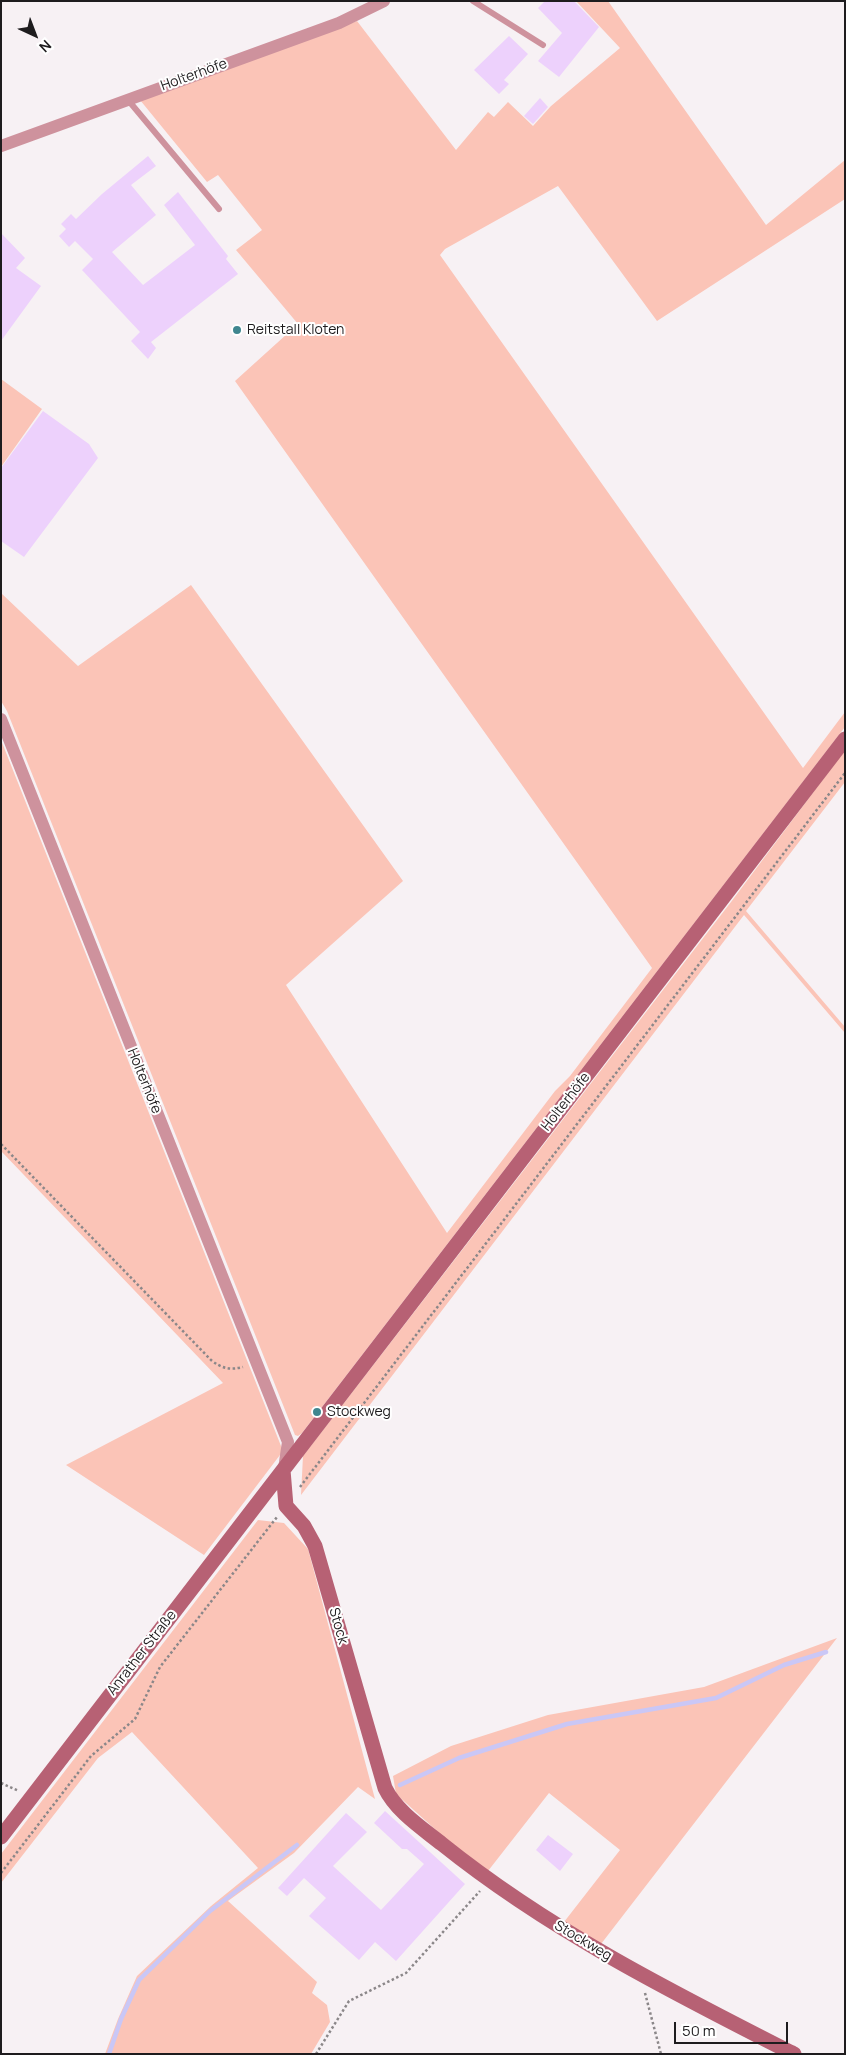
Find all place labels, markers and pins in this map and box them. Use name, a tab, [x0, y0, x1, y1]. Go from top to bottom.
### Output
place label: Reitstall Kloten	[247, 322, 344, 338]
marker: Reitstall Kloten	[231, 324, 243, 336]
place label: Stockweg	[327, 1404, 391, 1420]
marker: Stockweg	[311, 1406, 323, 1418]

